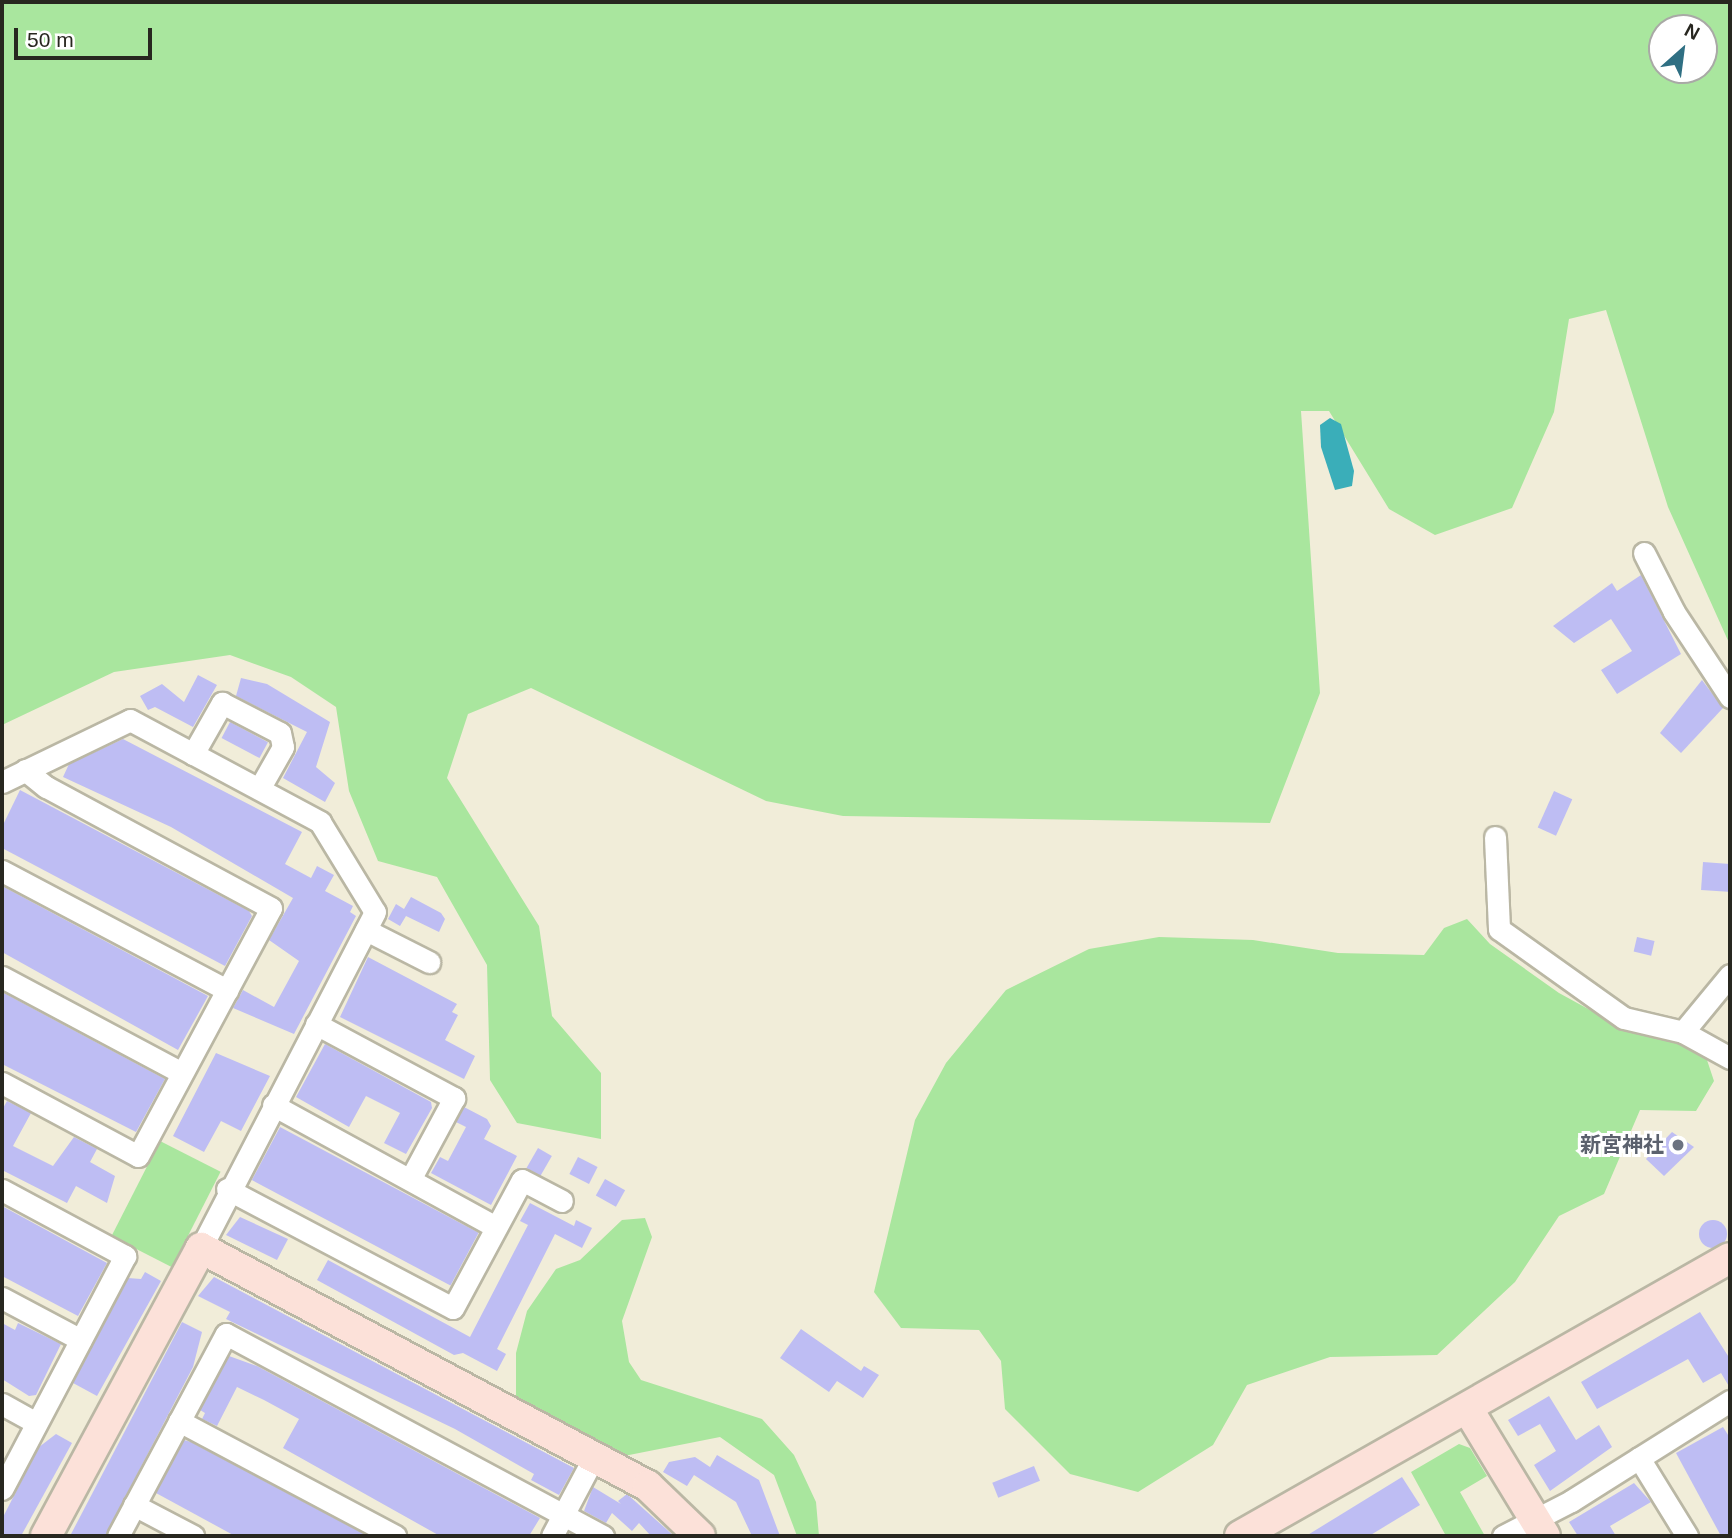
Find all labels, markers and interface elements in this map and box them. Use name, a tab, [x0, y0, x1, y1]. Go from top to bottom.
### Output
scale bar	[18, 14, 156, 58]
north arrow	[1648, 14, 1718, 84]
text: N	[1681, 19, 1703, 44]
text: 50 m	[27, 28, 74, 51]
place label: 新宮神社	[1580, 1132, 1664, 1158]
marker: 新宮神社	[1670, 1137, 1686, 1153]

